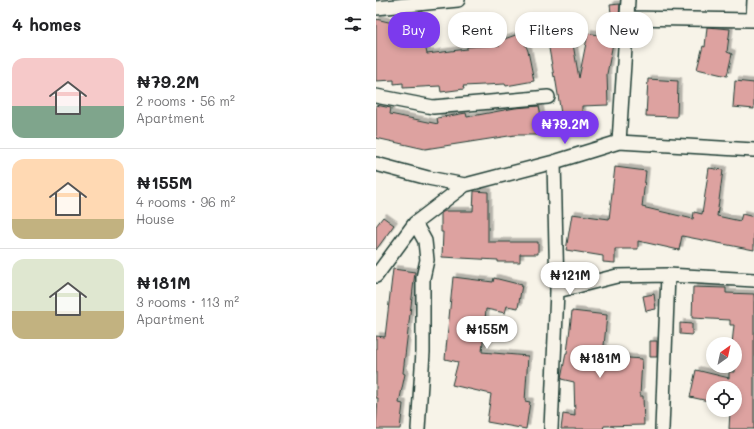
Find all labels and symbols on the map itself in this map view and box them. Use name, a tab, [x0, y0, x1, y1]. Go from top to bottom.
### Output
pin: ₦79.2M	[532, 111, 598, 145]
pin: ₦121M	[542, 262, 598, 296]
pin: ₦155M	[459, 316, 515, 350]
north arrow	[706, 337, 742, 373]
pin: ₦181M	[572, 345, 628, 379]

